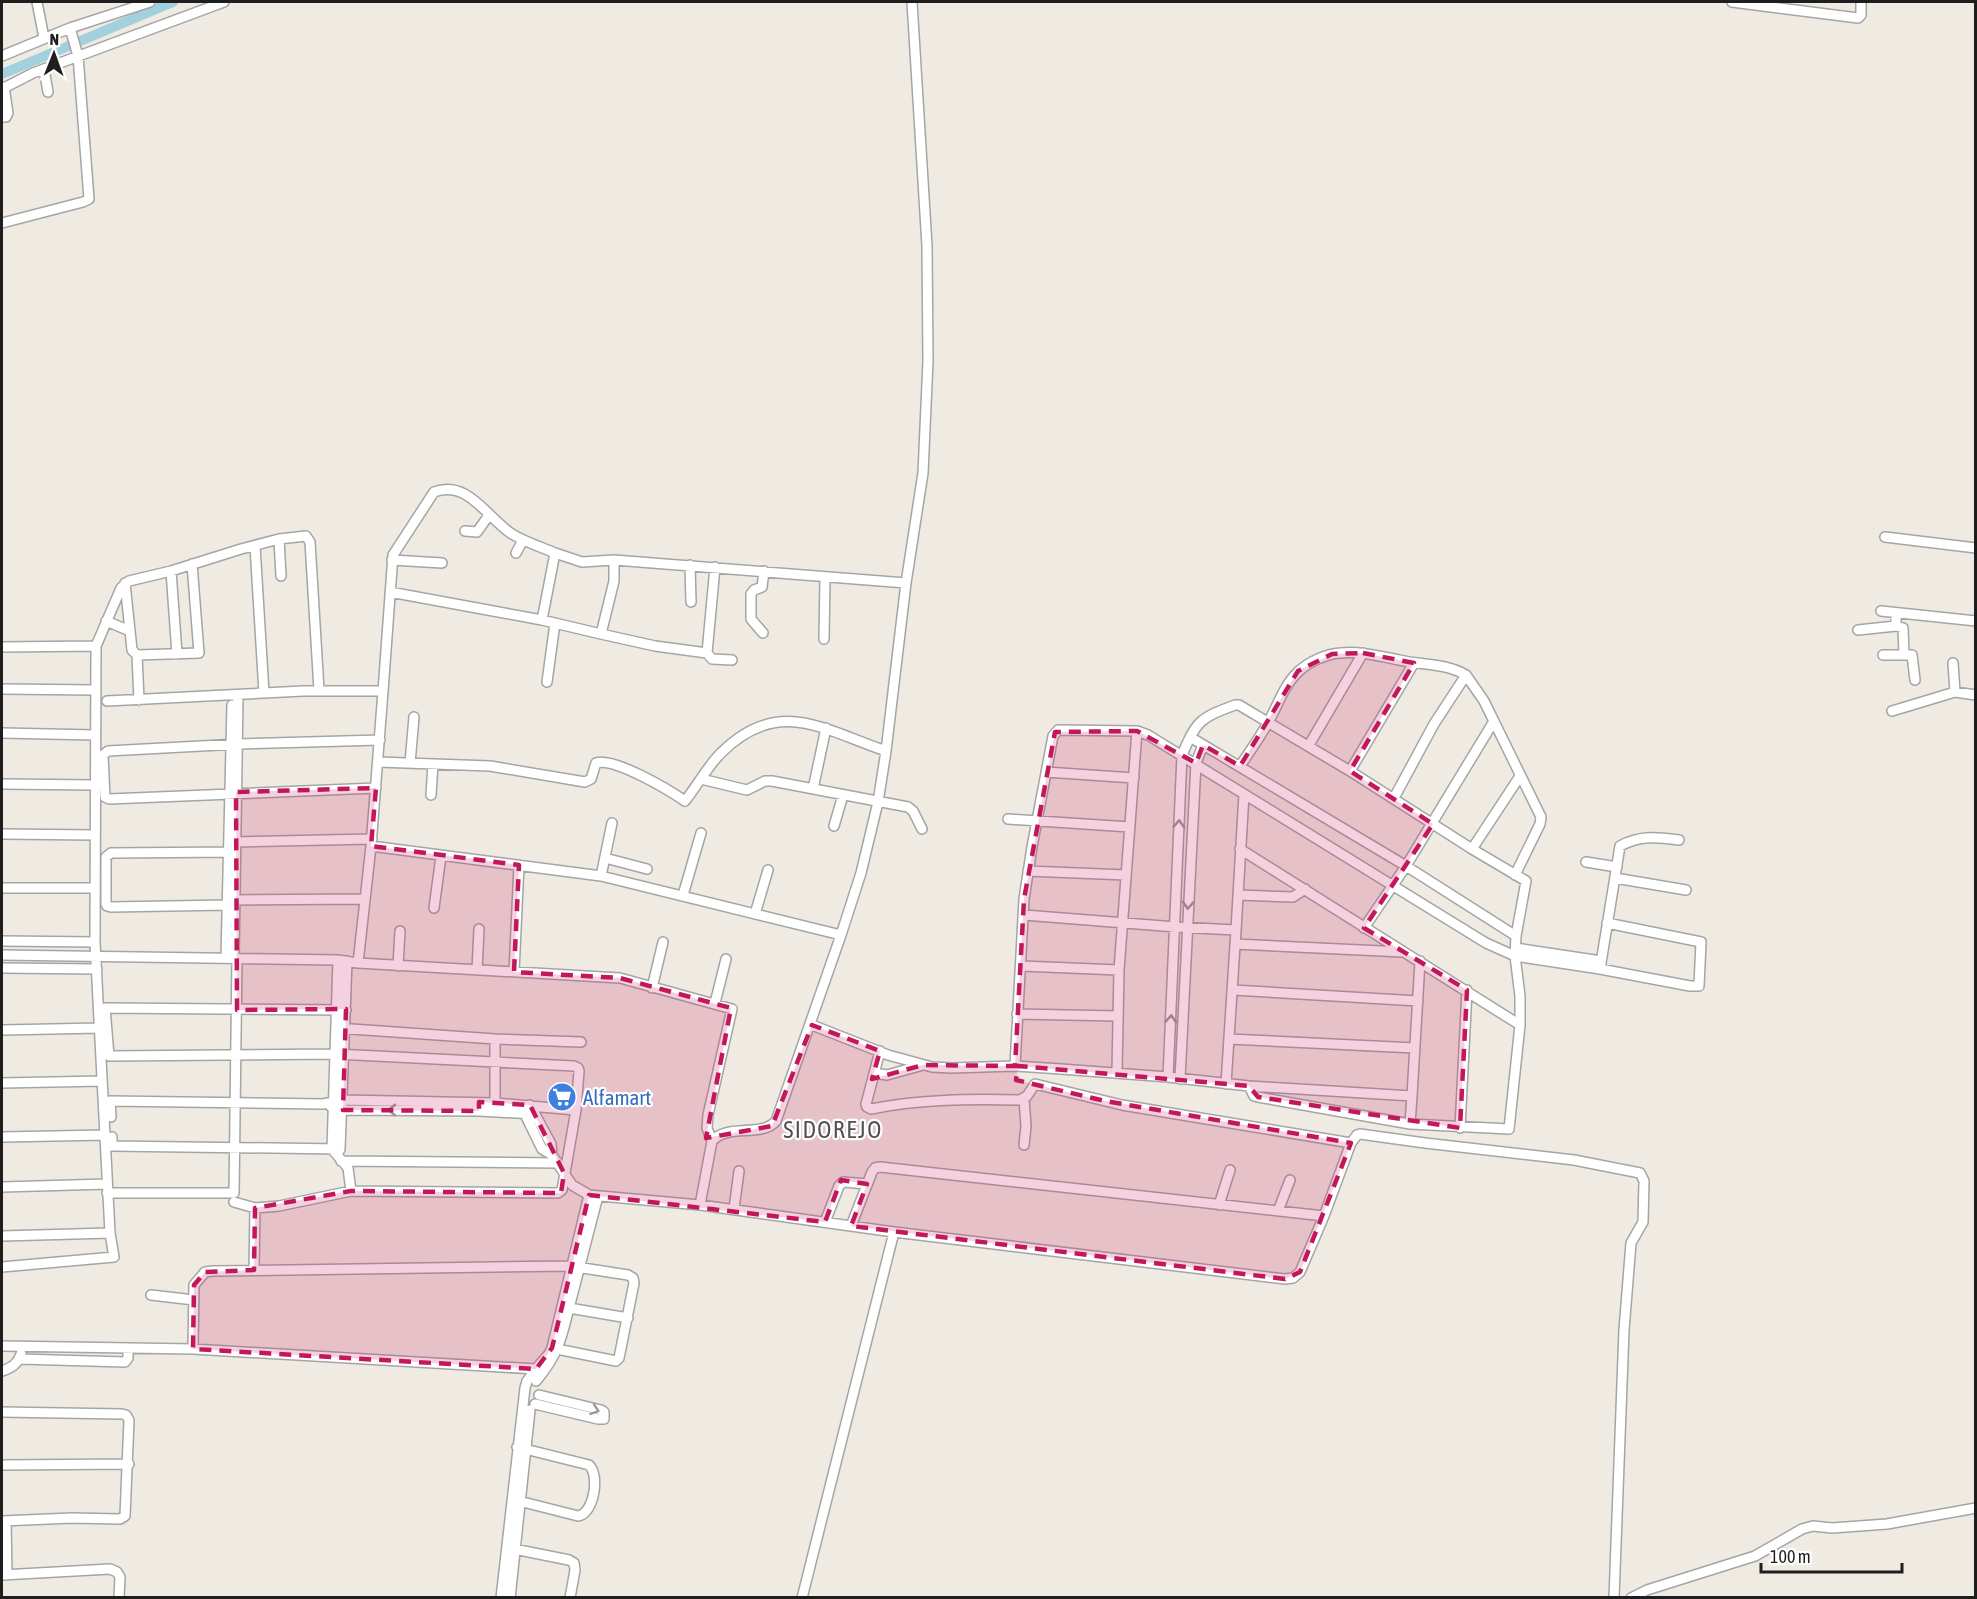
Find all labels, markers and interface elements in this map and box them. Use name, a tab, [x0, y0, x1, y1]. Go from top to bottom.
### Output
north arrow	[24, 24, 84, 84]
text: N	[49, 30, 59, 48]
one-way arrow	[1173, 819, 1186, 828]
one-way arrow	[1182, 901, 1195, 910]
one-way arrow	[1164, 1014, 1177, 1023]
supermarket icon: Alfamart	[546, 1081, 578, 1113]
place label: Alfamart	[583, 1085, 651, 1109]
one-way arrow	[388, 1104, 397, 1116]
district label: SIDOREJO	[783, 1116, 883, 1143]
one-way arrow	[589, 1402, 600, 1415]
scale bar	[1761, 1536, 1902, 1574]
text: 100 m	[1770, 1546, 1811, 1567]

